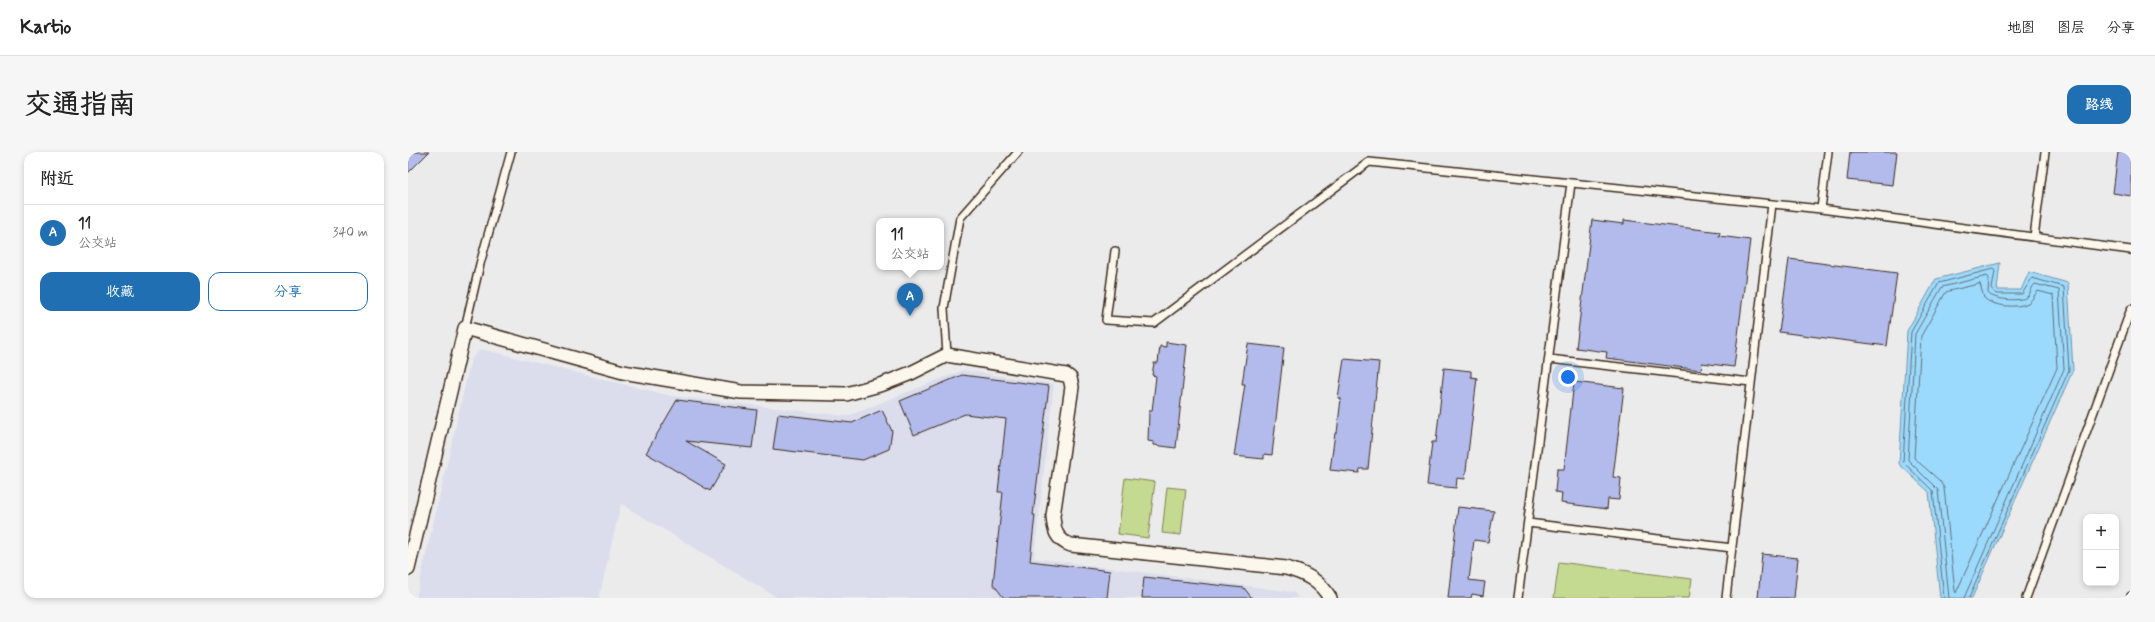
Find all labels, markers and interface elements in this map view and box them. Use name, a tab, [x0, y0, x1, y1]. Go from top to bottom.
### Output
text: Kartio	[20, 15, 71, 40]
text: 地图	[2007, 19, 2035, 37]
text: 图层	[2057, 19, 2085, 37]
text: 分享	[2107, 19, 2135, 37]
button: 路线	[2067, 85, 2131, 124]
text: 交通指南	[24, 87, 136, 124]
text: 附近	[40, 168, 74, 190]
text: 11	[78, 214, 91, 234]
popup	[876, 218, 944, 270]
text: A	[49, 224, 57, 241]
text: 340 m	[333, 224, 368, 241]
text: 11	[890, 225, 904, 245]
text: 公交站	[78, 235, 117, 252]
text: 公交站	[890, 246, 930, 263]
button: 收藏	[40, 272, 200, 311]
button: 分享	[208, 272, 368, 311]
pin: A	[897, 283, 923, 316]
your location	[1558, 367, 1578, 387]
map controls	[2083, 514, 2119, 586]
button: +	[2083, 514, 2119, 550]
button: −	[2083, 550, 2119, 586]

